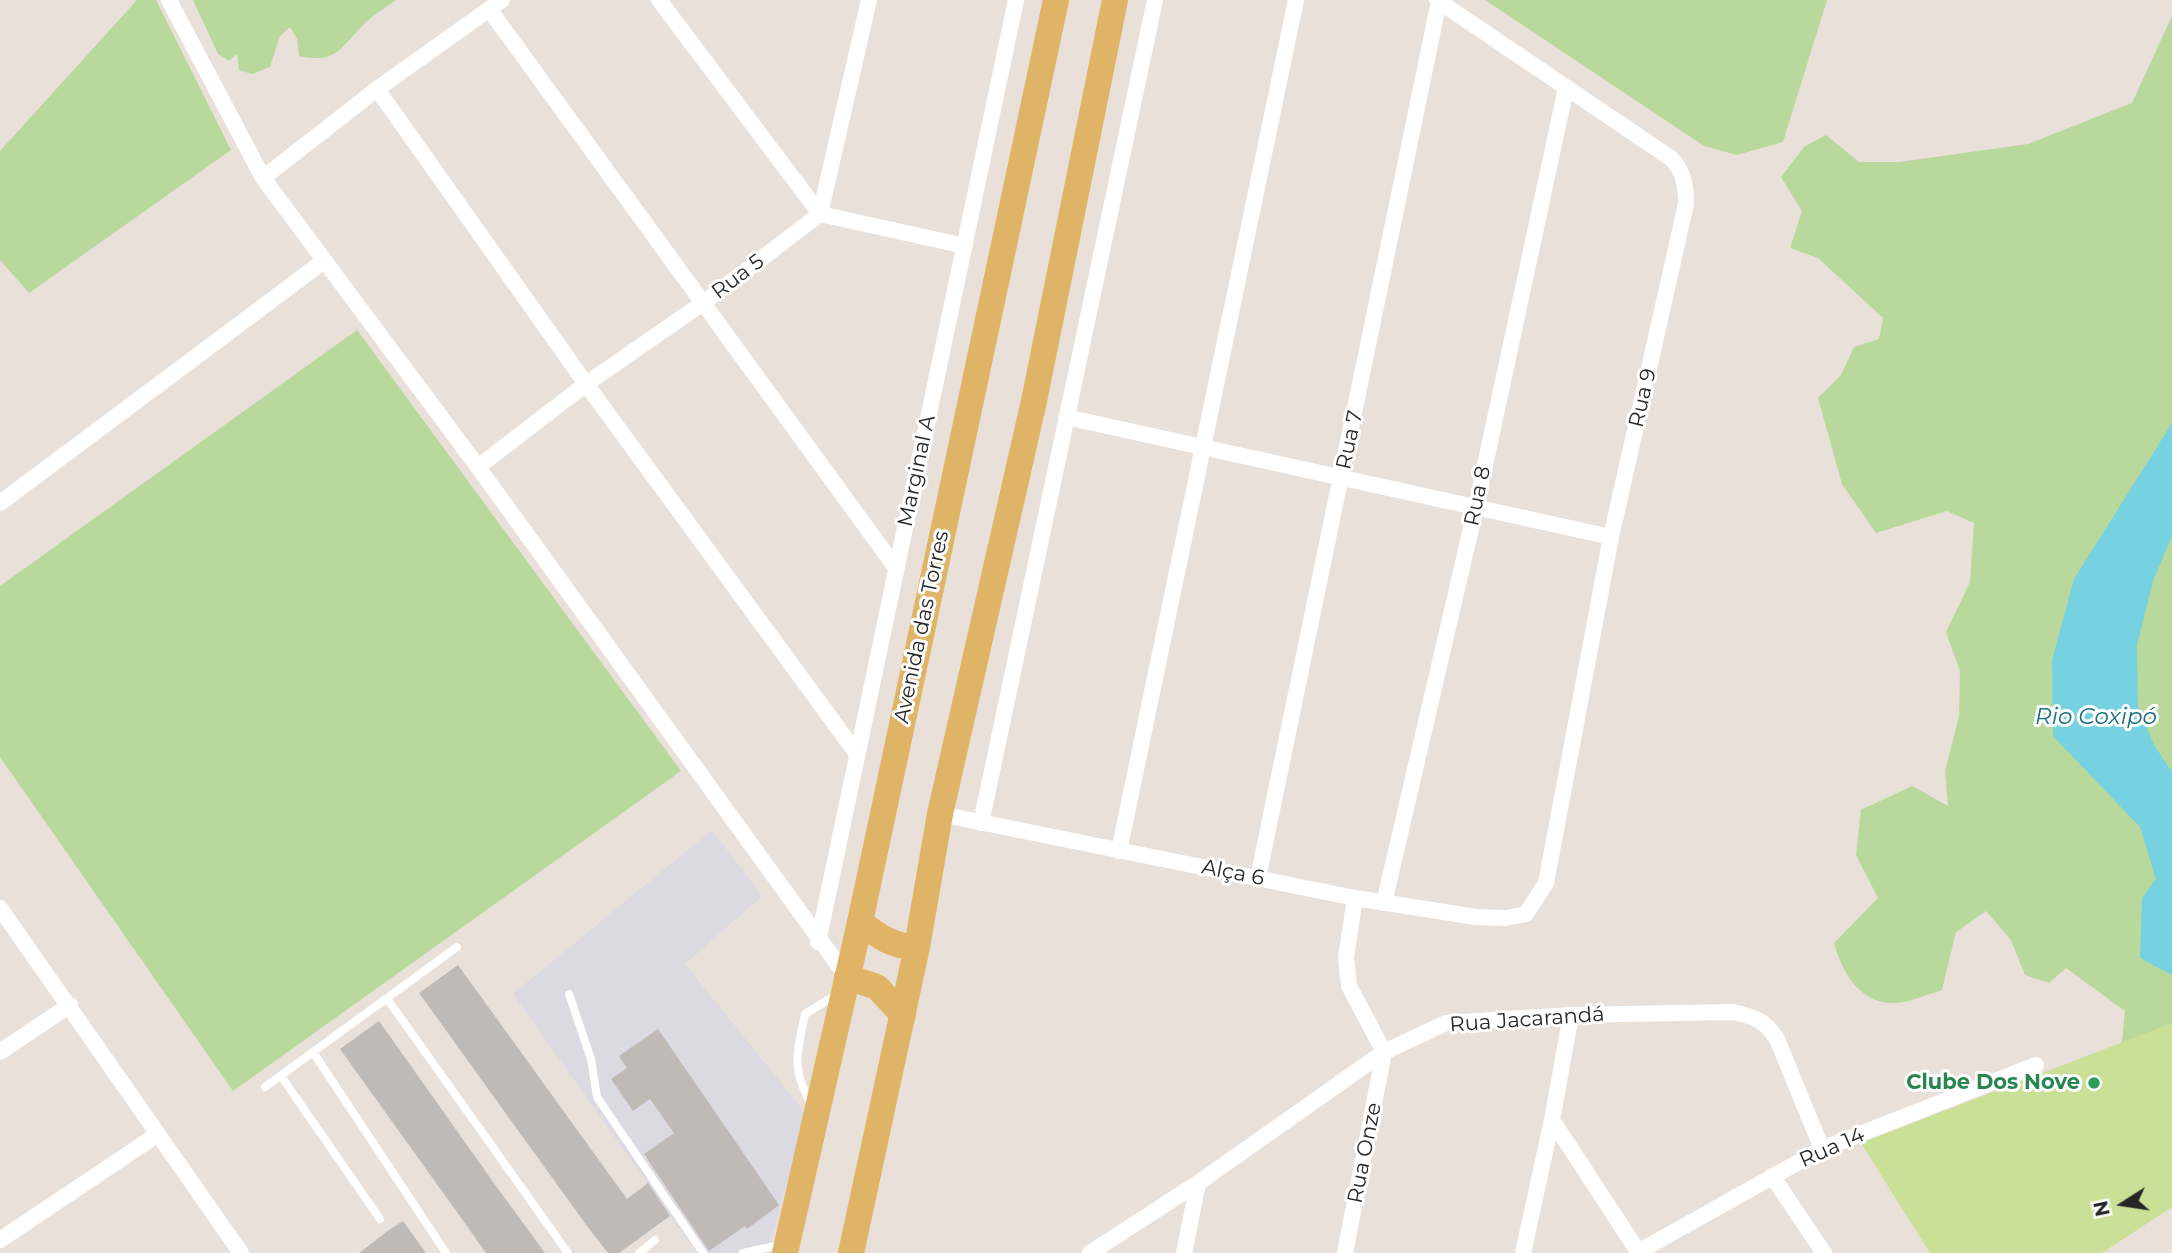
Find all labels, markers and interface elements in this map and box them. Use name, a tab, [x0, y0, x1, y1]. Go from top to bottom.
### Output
street label: Rua 5	[707, 249, 769, 305]
street label: Rua 9	[1624, 366, 1662, 430]
street label: Rua 7	[1331, 408, 1369, 472]
street label: Marginal A	[893, 413, 941, 529]
street label: Rua 8	[1459, 464, 1497, 528]
street label: Avenida das Torres	[889, 529, 955, 725]
water label: Rio Coxipó	[2035, 703, 2157, 731]
street label: Alça 6	[1200, 855, 1266, 891]
street label: Rua Jacarandá	[1449, 1002, 1605, 1038]
place label: Clube Dos Nove	[1906, 1070, 2080, 1096]
marker: Clube Dos Nove	[2086, 1075, 2102, 1091]
street label: Rua Onze	[1343, 1100, 1387, 1206]
street label: Rua 14	[1796, 1123, 1868, 1173]
north arrow	[2088, 1169, 2158, 1239]
text: N	[2089, 1199, 2115, 1218]

